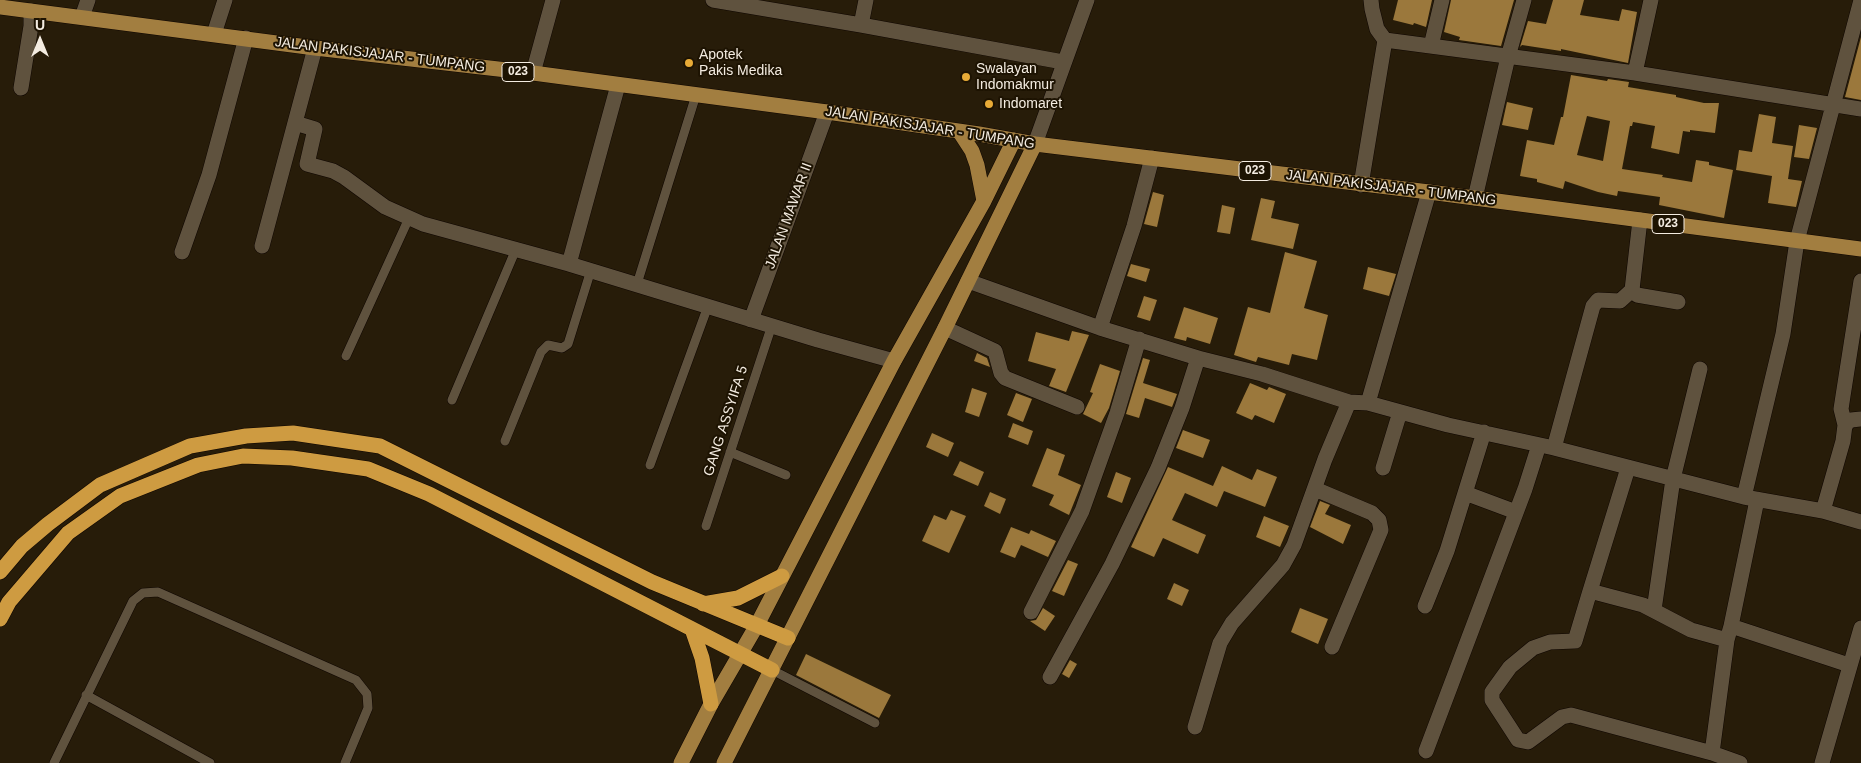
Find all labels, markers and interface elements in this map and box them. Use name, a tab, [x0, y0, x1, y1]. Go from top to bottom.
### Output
north arrow	[15, 15, 65, 65]
text: U	[35, 17, 45, 33]
street label: JALAN PAKISJAJAR - TUMPANG	[274, 34, 486, 76]
place label: Apotek Pakis Medika	[699, 47, 782, 80]
marker: Apotek Pakis Medika	[683, 57, 695, 69]
place label: Swalayan Indomakmur	[976, 61, 1054, 94]
road number: 023	[502, 62, 534, 82]
marker: Swalayan Indomakmur	[960, 71, 972, 83]
place label: Indomaret	[999, 96, 1062, 112]
marker: Indomaret	[983, 98, 995, 110]
street label: JALAN PAKISJAJAR - TUMPANG	[824, 103, 1036, 153]
street label: JALAN MAWAR II	[762, 161, 816, 271]
road number: 023	[1239, 162, 1271, 180]
street label: JALAN PAKISJAJAR - TUMPANG	[1285, 167, 1497, 209]
road number: 023	[1652, 214, 1684, 233]
street label: GANG ASSYIFA 5	[700, 364, 752, 478]

